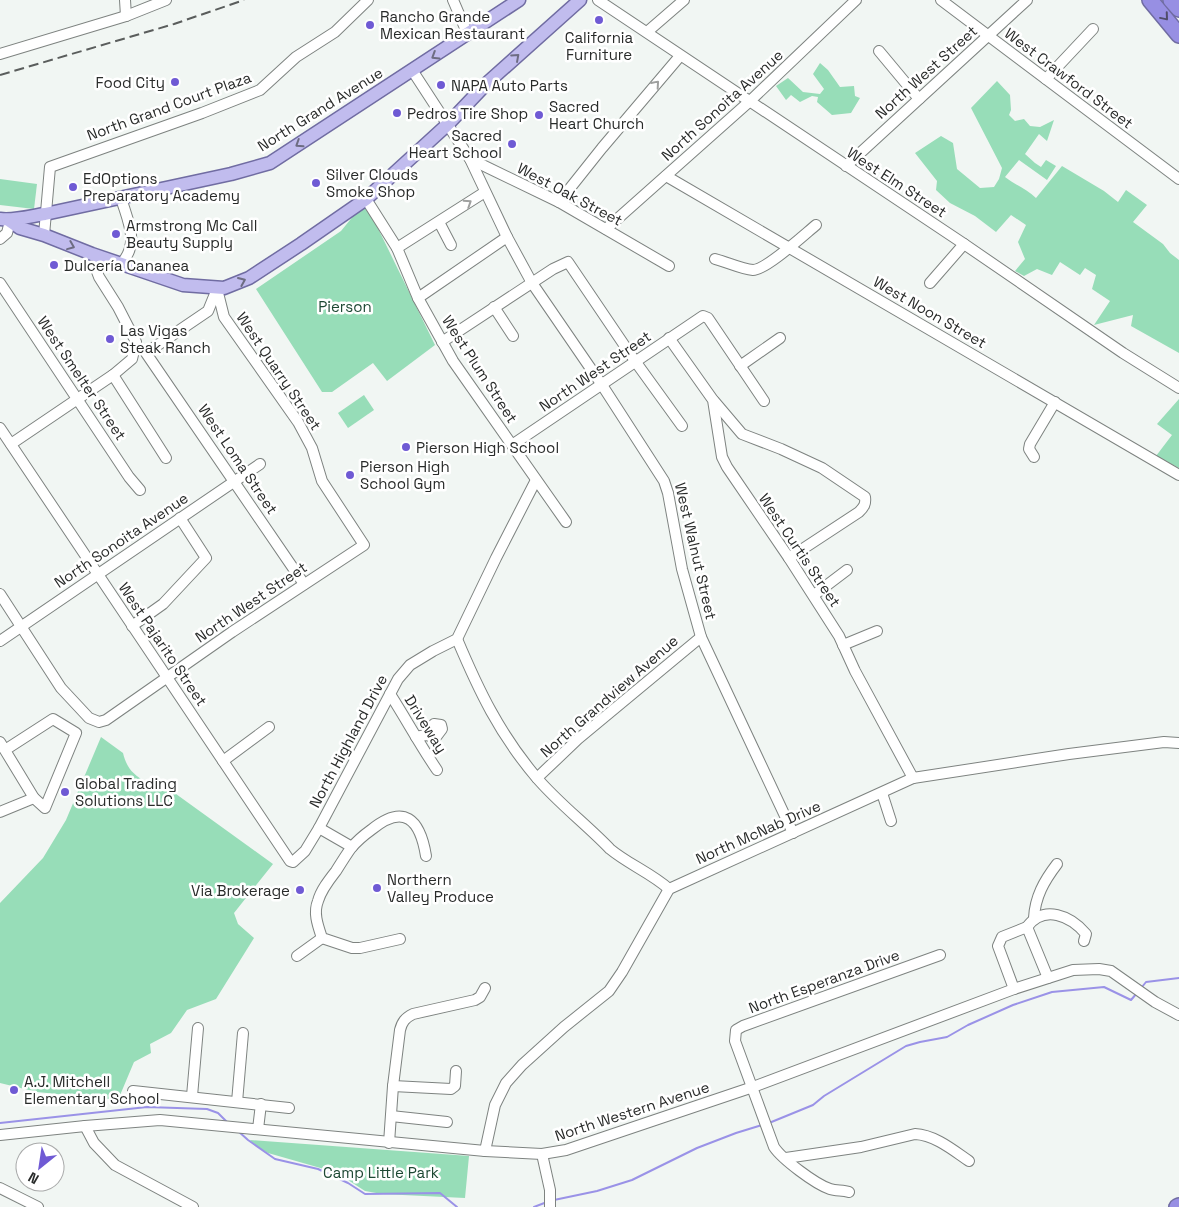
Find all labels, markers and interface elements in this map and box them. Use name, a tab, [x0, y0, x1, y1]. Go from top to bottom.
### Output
place label: Rancho Grande Mexican Restaurant	[380, 7, 525, 43]
one-way arrow	[1159, 12, 1168, 21]
marker: California Furniture	[593, 14, 605, 26]
marker: Rancho Grande Mexican Restaurant	[364, 19, 376, 31]
street label: North West Street	[871, 21, 981, 123]
street label: West Crawford Street	[1001, 23, 1137, 133]
place label: California Furniture	[565, 28, 634, 64]
street label: North Sonoita Avenue	[657, 45, 787, 165]
one-way arrow	[431, 49, 440, 59]
one-way arrow	[510, 54, 519, 63]
street label: North Grand Avenue	[254, 63, 386, 155]
street label: North Grand Court Plaza	[84, 67, 254, 145]
place label: Food City	[96, 73, 165, 92]
marker: Food City	[169, 76, 181, 88]
place label: NAPA Auto Parts	[451, 76, 568, 95]
marker: NAPA Auto Parts	[435, 79, 447, 91]
one-way arrow	[650, 81, 659, 90]
place label: Sacred Heart Church	[549, 97, 644, 133]
place label: Pedros Tire Shop	[407, 104, 528, 123]
marker: Pedros Tire Shop	[391, 107, 403, 119]
marker: Sacred Heart Church	[533, 109, 545, 121]
place label: Sacred Heart School	[409, 126, 502, 162]
one-way arrow	[295, 138, 304, 147]
marker: Sacred Heart School	[506, 138, 518, 150]
street label: West Elm Street	[844, 143, 950, 221]
street label: West Oak Street	[514, 158, 626, 230]
place label: Silver Clouds Smoke Shop	[326, 165, 418, 201]
place label: EdOptions Preparatory Academy	[83, 169, 240, 205]
marker: Silver Clouds Smoke Shop	[310, 177, 322, 189]
marker: EdOptions Preparatory Academy	[67, 181, 79, 193]
one-way arrow	[462, 200, 472, 209]
place label: Armstrong Mc Call Beauty Supply	[126, 216, 257, 252]
marker: Armstrong Mc Call Beauty Supply	[110, 228, 122, 240]
one-way arrow	[66, 239, 75, 250]
place label: Dulcería Cananea	[64, 256, 190, 275]
marker: Dulcería Cananea	[48, 259, 60, 271]
street label: West Noon Street	[870, 272, 990, 352]
one-way arrow	[237, 276, 246, 287]
park label: Pierson	[318, 297, 372, 316]
street label: West Quarry Street	[232, 308, 326, 434]
street label: West Smelter Street	[33, 312, 131, 444]
street label: West Plum Street	[438, 312, 522, 427]
place label: Las Vigas Steak Ranch	[120, 321, 211, 357]
street label: North West Street	[535, 326, 655, 415]
marker: Las Vigas Steak Ranch	[104, 333, 116, 345]
street label: West Loma Street	[194, 400, 282, 518]
place label: Pierson High School	[416, 438, 559, 457]
marker: Pierson High School	[400, 441, 412, 453]
place label: Pierson High School Gym	[360, 457, 450, 493]
marker: Pierson High School Gym	[344, 469, 356, 481]
street label: West Walnut Street	[671, 481, 721, 622]
street label: North Sonoita Avenue	[50, 488, 192, 592]
street label: West Curtis Street	[755, 490, 845, 610]
street label: North West Street	[191, 557, 311, 646]
street label: West Pajarito Street	[115, 579, 211, 710]
street label: North Grandview Avenue	[536, 631, 682, 761]
street label: North Highland Drive	[305, 671, 391, 811]
street label: Driveway	[401, 691, 451, 757]
place label: Global Trading Solutions LLC	[75, 774, 177, 810]
marker: Global Trading Solutions LLC	[59, 786, 71, 798]
street label: North McNab Drive	[693, 796, 824, 868]
place label: Northern Valley Produce	[387, 870, 494, 906]
place label: Via Brokerage	[191, 881, 290, 900]
marker: Northern Valley Produce	[371, 882, 383, 894]
marker: Via Brokerage	[294, 884, 306, 896]
street label: North Esperanza Drive	[746, 945, 902, 1017]
place label: A.J. Mitchell Elementary School	[24, 1072, 160, 1108]
street label: North Western Avenue	[552, 1077, 712, 1145]
marker: A.J. Mitchell Elementary School	[8, 1084, 20, 1096]
north arrow	[15, 1142, 65, 1192]
park label: Camp Little Park	[323, 1163, 439, 1182]
text: N	[25, 1168, 42, 1188]

